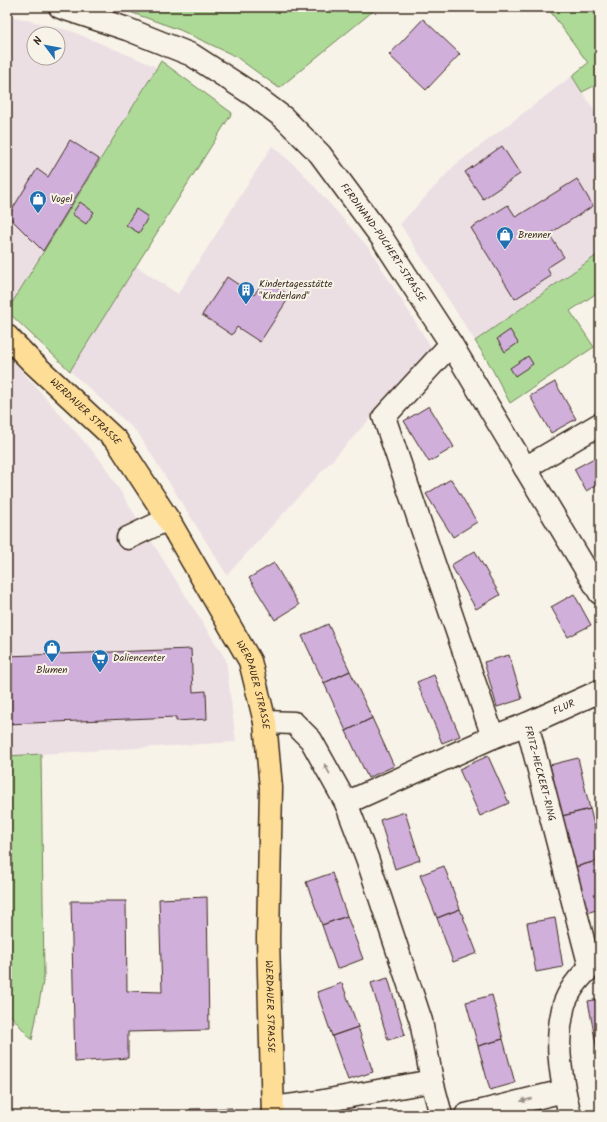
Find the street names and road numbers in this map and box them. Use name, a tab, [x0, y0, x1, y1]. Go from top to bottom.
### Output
street label: FERDINAND-PUCHERT-STRASSE	[336, 180, 431, 307]
street label: WERDAUER STRASSE	[46, 374, 126, 449]
street label: WERDAUER STRASSE	[232, 637, 274, 731]
street label: FLUR	[550, 695, 578, 719]
street label: FRITZ-HECKERT-RING	[520, 724, 560, 823]
street label: WERDAUER STRASSE	[261, 960, 279, 1054]

